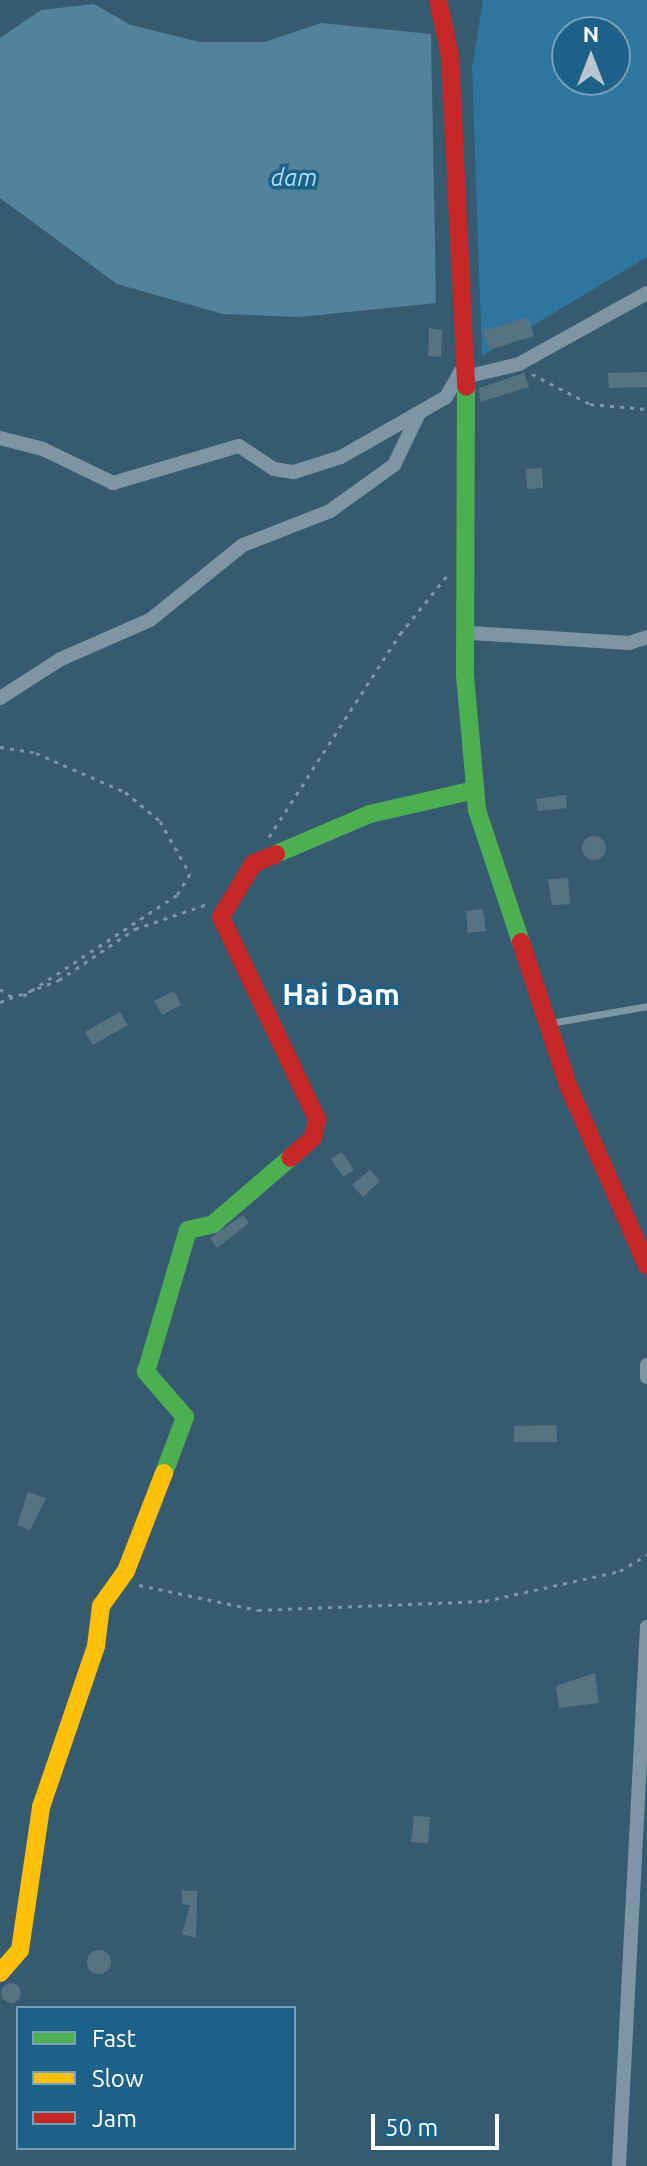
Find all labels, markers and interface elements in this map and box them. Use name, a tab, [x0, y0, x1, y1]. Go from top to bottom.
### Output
north arrow	[551, 16, 631, 96]
text: N	[583, 21, 599, 46]
water label: dam	[271, 164, 317, 192]
district label: Hai Dam	[282, 976, 400, 1012]
legend	[16, 2006, 296, 2150]
text: Fast	[92, 2025, 136, 2052]
text: Slow	[92, 2065, 144, 2092]
scale bar	[375, 2098, 503, 2148]
text: Jam	[92, 2105, 137, 2132]
text: 50 m	[385, 2114, 438, 2141]

